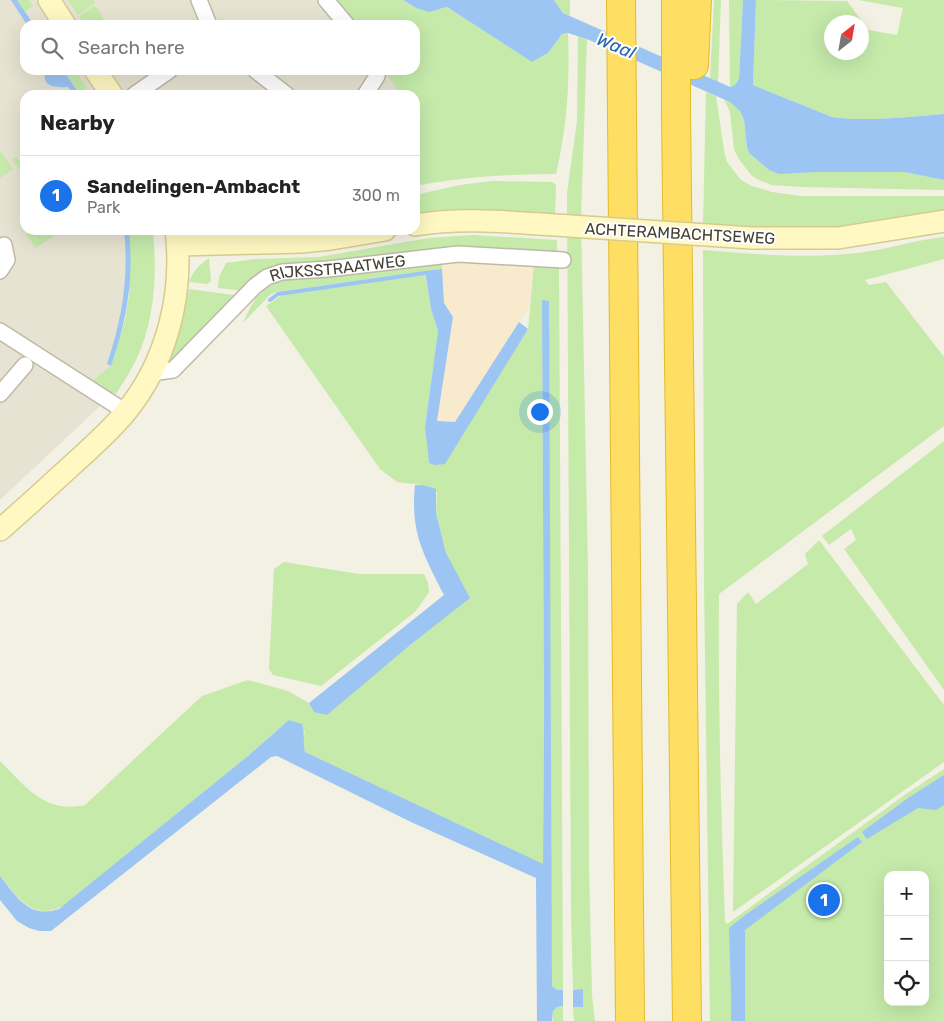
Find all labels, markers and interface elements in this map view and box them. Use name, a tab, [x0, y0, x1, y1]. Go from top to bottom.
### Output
north arrow	[824, 15, 869, 60]
search box	[20, 20, 420, 75]
water label: Waal	[593, 28, 639, 64]
icon: search	[38, 34, 66, 62]
text: Search here	[78, 36, 185, 59]
text: Nearby	[40, 110, 115, 135]
text: Sandelingen-Ambacht	[87, 175, 300, 198]
text: 1	[52, 186, 60, 205]
text: 300 m	[352, 186, 400, 205]
text: Park	[87, 198, 120, 217]
street label: ACHTERAMBACHTSEWEG	[584, 219, 776, 248]
street label: RIJKSSTRAATWEG	[267, 251, 407, 286]
your location	[527, 399, 553, 425]
map controls	[884, 871, 929, 1006]
button: +	[884, 871, 929, 916]
pin: 1	[808, 881, 840, 919]
button: −	[884, 916, 929, 961]
button: locate	[884, 961, 929, 1006]

